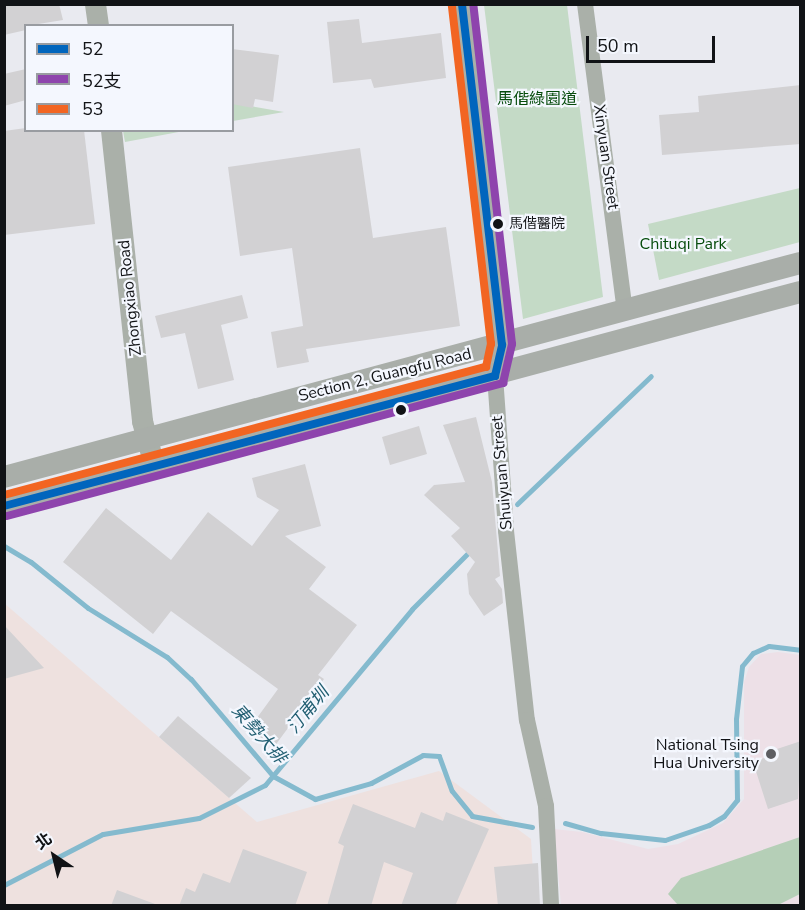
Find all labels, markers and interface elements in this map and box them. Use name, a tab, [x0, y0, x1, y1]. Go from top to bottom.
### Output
legend	[24, 24, 234, 132]
scale bar	[589, 24, 718, 62]
text: 50 m	[597, 34, 639, 58]
text: 52	[82, 37, 104, 61]
text: 52支	[82, 69, 122, 93]
park label: 馬偕綠園道	[497, 89, 577, 109]
text: 53	[82, 97, 104, 121]
street label: Xinyuan Street	[589, 103, 623, 211]
place label: 馬偕醫院	[509, 216, 565, 232]
marker: 馬偕醫院	[492, 218, 504, 230]
park label: Chituqi Park	[639, 234, 727, 254]
street label: Zhongxiao Road	[114, 239, 146, 357]
street label: Section 2, Guangfu Road	[296, 344, 474, 406]
unlabelled marker	[395, 404, 407, 416]
street label: Shuiyuan Street	[487, 415, 517, 531]
water label: 汀甫圳	[282, 682, 334, 738]
water label: 東勢大排	[227, 700, 291, 768]
place label: National Tsing Hua University	[653, 735, 759, 773]
marker: National Tsing Hua University	[764, 747, 778, 761]
north arrow	[24, 826, 84, 886]
text: 北	[31, 828, 57, 855]

